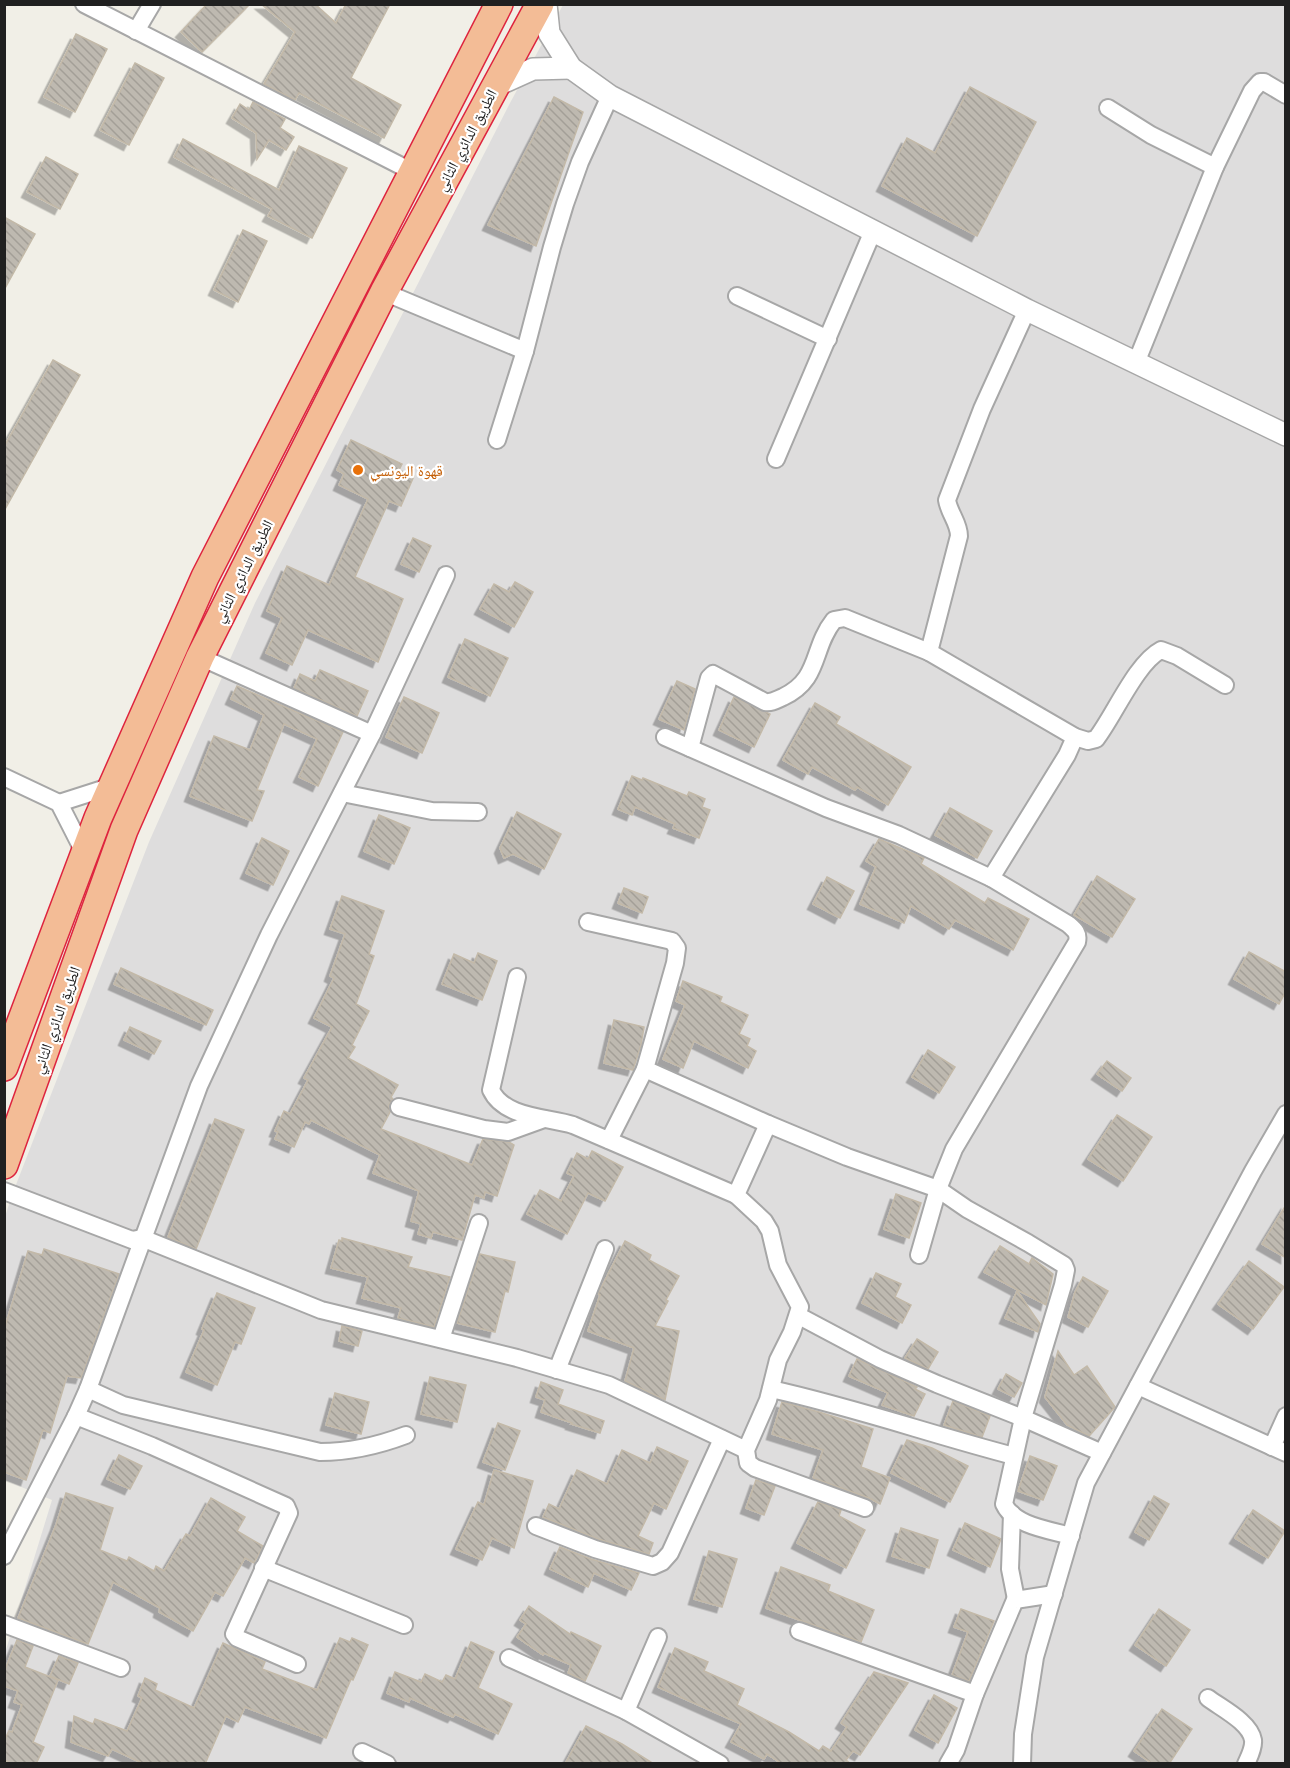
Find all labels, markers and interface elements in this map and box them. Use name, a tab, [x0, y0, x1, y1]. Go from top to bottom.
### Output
street label: الطريق الدائري الثاني	[432, 86, 503, 196]
place label: قهوة اليونسي	[370, 462, 443, 482]
marker: قهوة اليونسي	[351, 463, 365, 477]
street label: الطريق الدائري الثاني	[210, 517, 280, 627]
street label: الطريق الدائري الثاني	[29, 964, 87, 1077]

